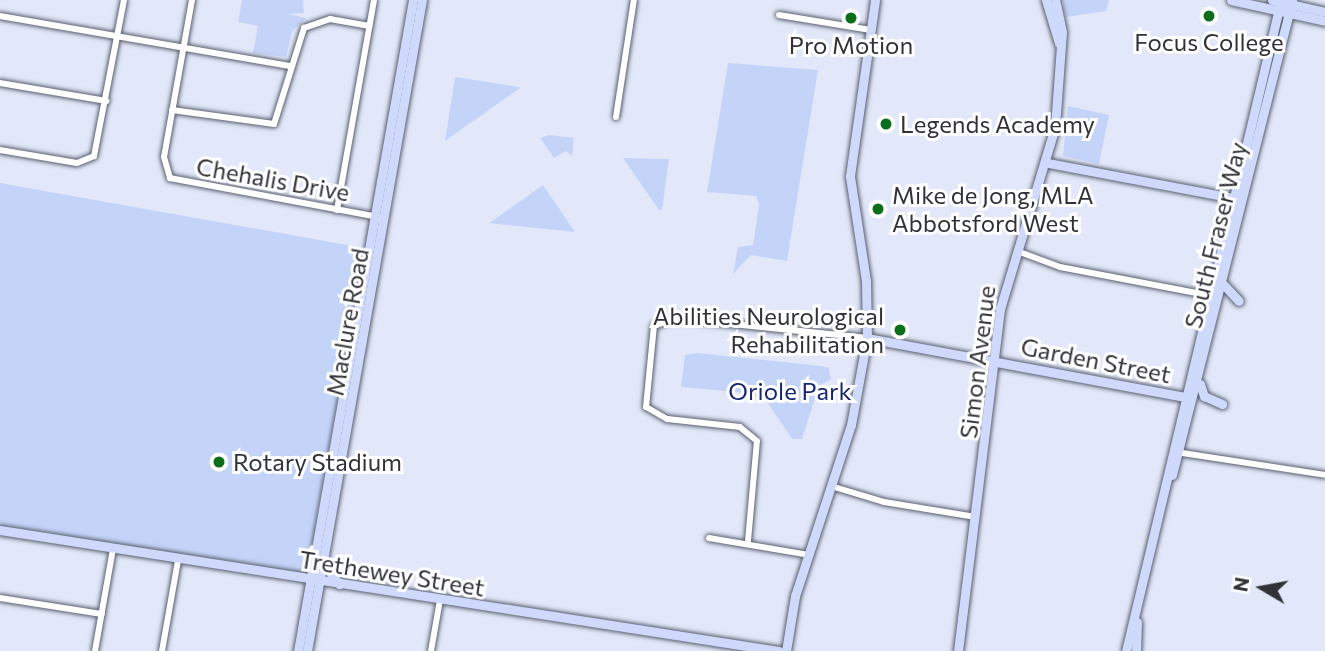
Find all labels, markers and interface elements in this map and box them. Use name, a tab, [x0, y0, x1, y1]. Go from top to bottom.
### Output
marker: Pro Motion	[841, 8, 861, 28]
marker: Focus College	[1201, 8, 1217, 24]
place label: Focus College	[1134, 28, 1284, 56]
place label: Pro Motion	[789, 31, 913, 59]
place label: Legends Academy	[900, 110, 1095, 138]
marker: Legends Academy	[878, 116, 894, 132]
street label: South Fraser Way	[1178, 139, 1252, 331]
street label: Chehalis Drive	[194, 151, 352, 207]
place label: Mike de Jong, MLA Abbotsford West	[892, 181, 1093, 237]
marker: Mike de Jong, MLA Abbotsford West	[870, 201, 886, 217]
street label: Maclure Road	[320, 246, 374, 398]
street label: Simon Avenue	[953, 284, 1001, 440]
place label: Abilities Neurological Rehabilitation	[653, 302, 884, 358]
marker: Abilities Neurological Rehabilitation	[890, 320, 910, 340]
street label: Garden Street	[1019, 331, 1173, 389]
park label: Oriole Park	[728, 377, 852, 405]
place label: Rotary Stadium	[233, 448, 402, 476]
marker: Rotary Stadium	[211, 454, 227, 470]
street label: Trethewey Street	[297, 544, 487, 602]
north arrow	[1227, 553, 1297, 623]
text: N	[1228, 575, 1253, 593]

